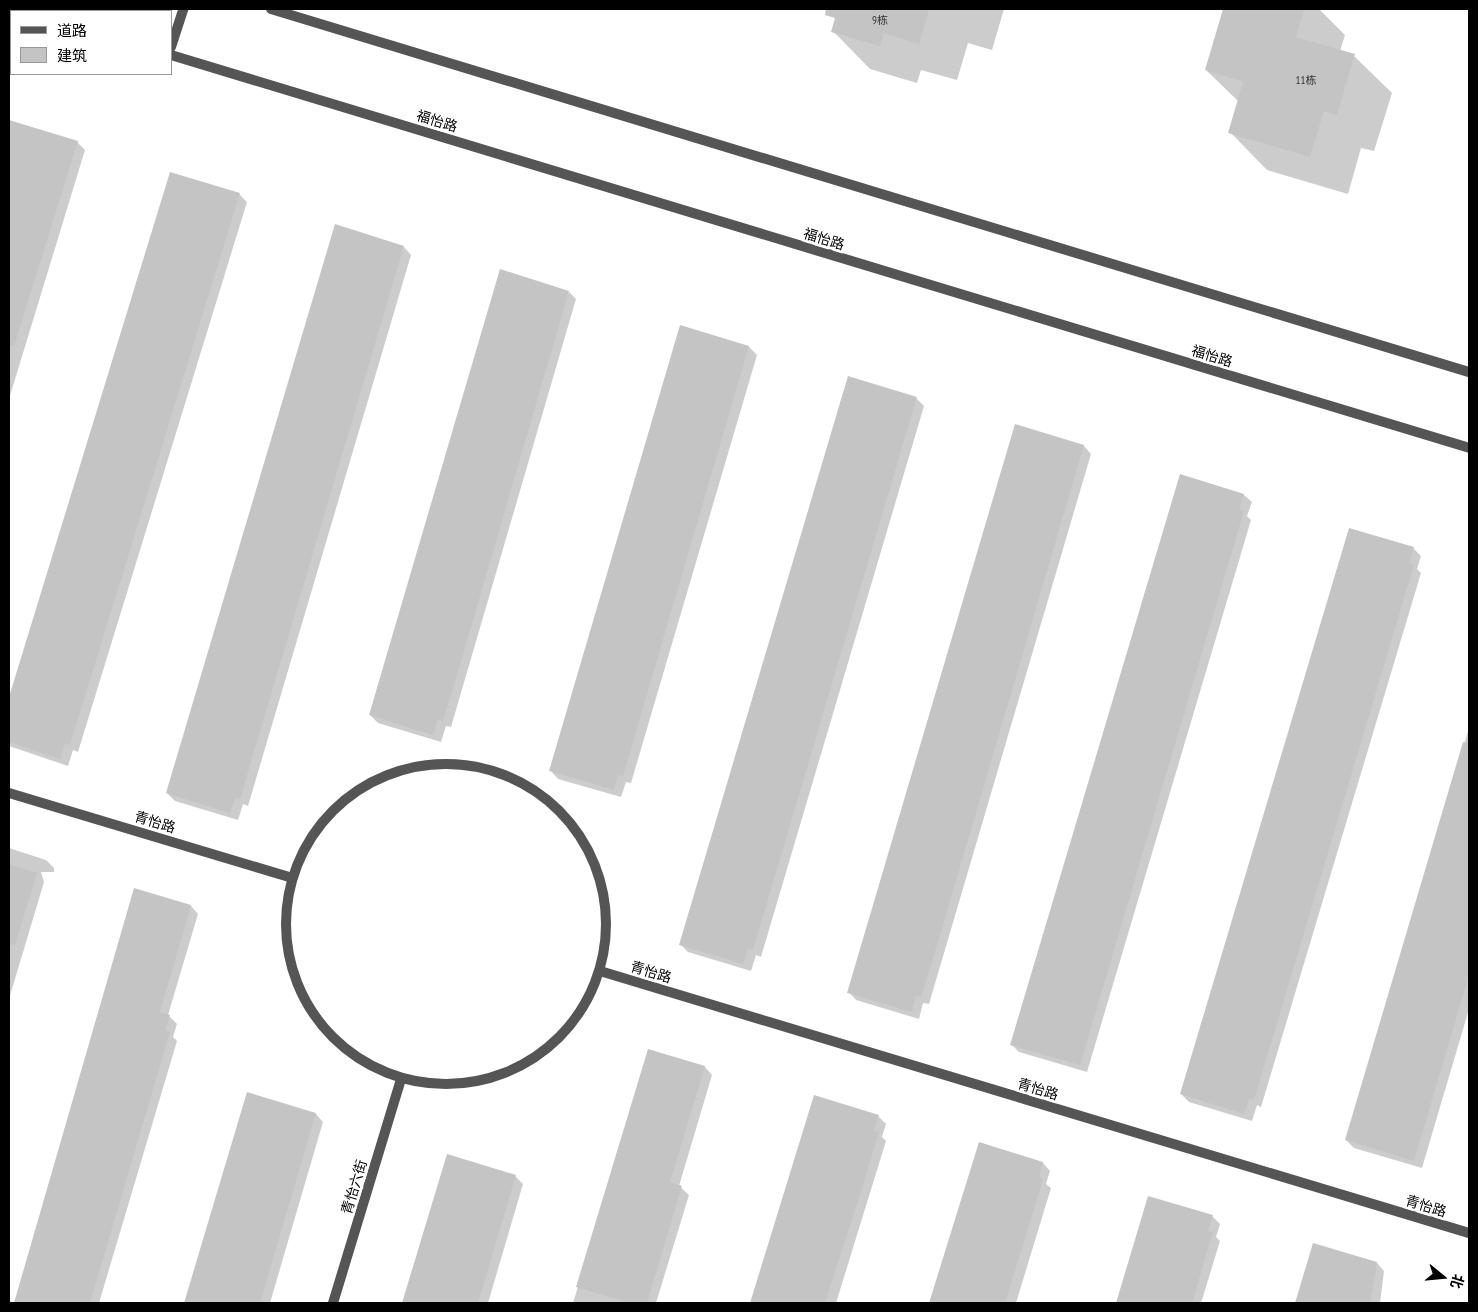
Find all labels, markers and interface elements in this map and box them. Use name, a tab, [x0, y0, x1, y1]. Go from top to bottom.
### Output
legend	[10, 10, 172, 75]
house number: 9栋	[872, 13, 888, 27]
text: 道路	[57, 21, 87, 40]
text: 建筑	[57, 46, 87, 65]
house number: 11栋	[1296, 73, 1316, 87]
street label: 福怡路	[414, 107, 460, 135]
street label: 福怡路	[801, 225, 847, 253]
street label: 福怡路	[1189, 342, 1235, 370]
street label: 青怡路	[132, 808, 178, 836]
street label: 青怡路	[628, 958, 674, 986]
street label: 青怡路	[1015, 1075, 1061, 1103]
street label: 青怡六街	[338, 1158, 370, 1216]
street label: 青怡路	[1403, 1192, 1449, 1220]
north arrow	[1418, 1252, 1468, 1302]
text: 北	[1447, 1272, 1468, 1291]

